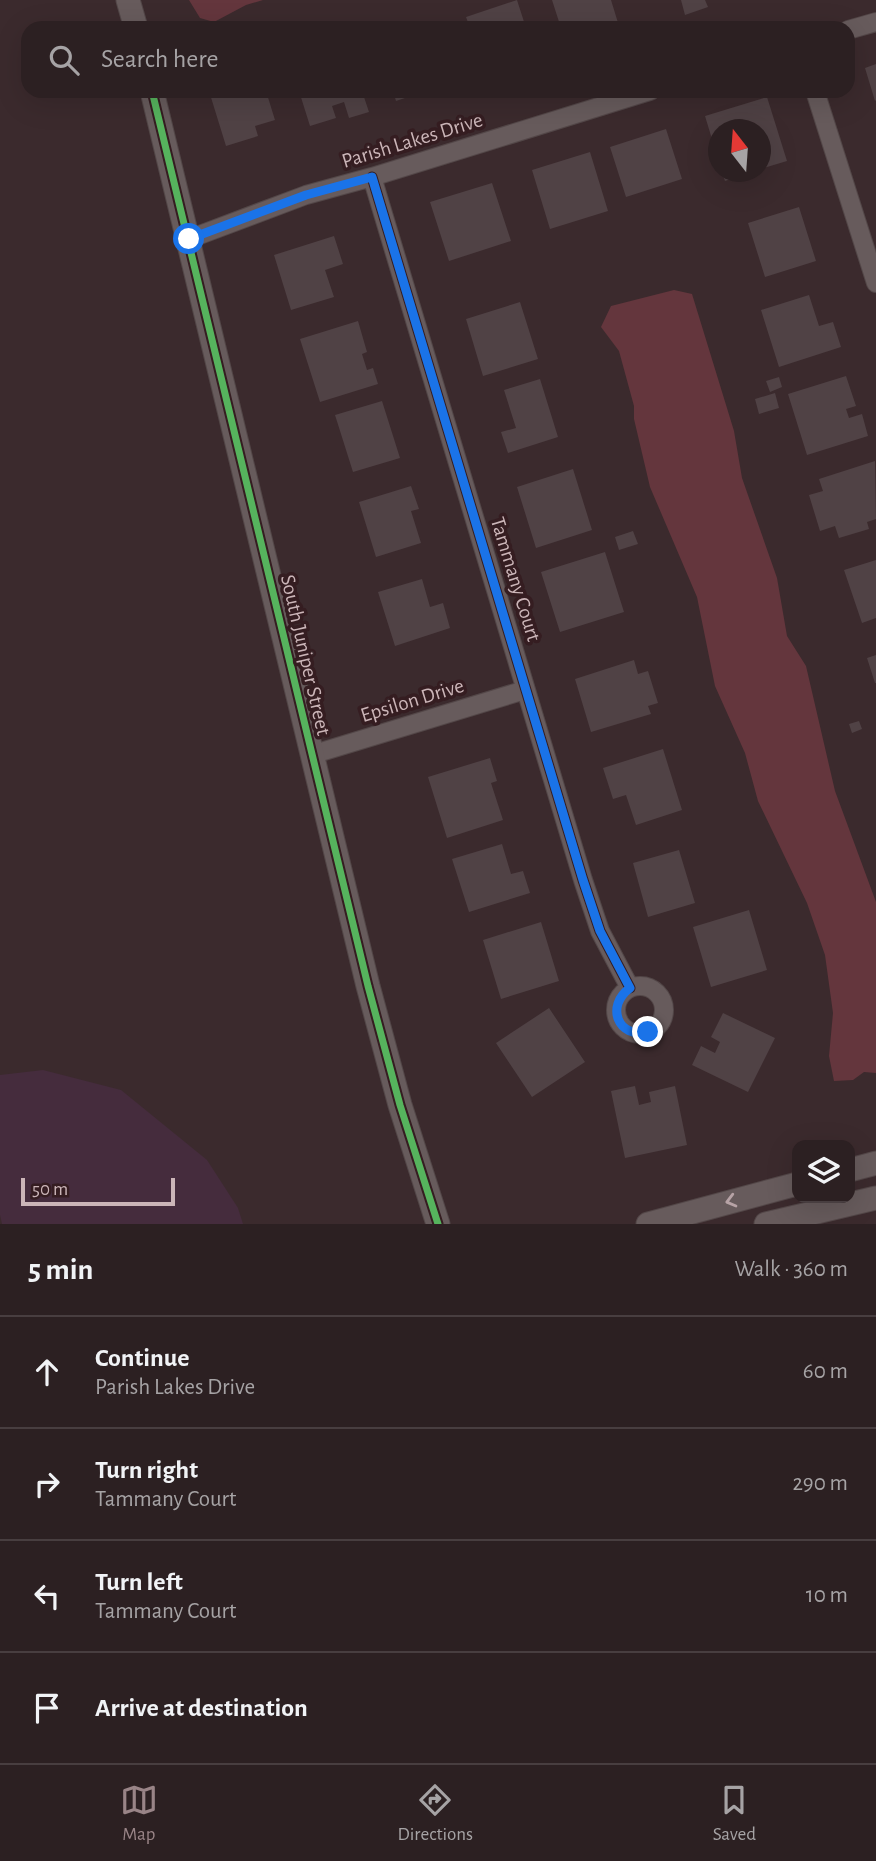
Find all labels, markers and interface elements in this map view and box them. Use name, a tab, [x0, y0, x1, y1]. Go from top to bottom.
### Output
search box	[21, 21, 855, 98]
icon: search	[45, 41, 83, 79]
text: Search here	[101, 46, 219, 72]
street label: Parish Lakes Drive	[339, 109, 485, 172]
north arrow	[708, 119, 771, 182]
route start	[173, 223, 204, 254]
street label: Tammany Court	[487, 514, 544, 644]
street label: South Juniper Street	[277, 573, 334, 738]
street label: Epsilon Drive	[358, 675, 466, 726]
route end	[632, 1016, 663, 1047]
map controls	[792, 1140, 855, 1203]
button: layers	[792, 1140, 855, 1203]
scale bar	[21, 1175, 175, 1207]
text: 50 m	[32, 1180, 68, 1199]
one-way arrow	[726, 1193, 738, 1208]
text: 5 min	[28, 1255, 93, 1285]
text: Walk · 360 m	[734, 1258, 848, 1281]
text: Continue	[95, 1345, 190, 1371]
icon: ahead	[28, 1353, 66, 1391]
text: 60 m	[803, 1360, 848, 1383]
text: Parish Lakes Drive	[95, 1376, 255, 1399]
text: Turn right	[95, 1457, 198, 1483]
icon: right	[28, 1465, 66, 1503]
text: 290 m	[792, 1472, 848, 1495]
text: Tammany Court	[95, 1488, 236, 1511]
text: Turn left	[95, 1569, 183, 1595]
icon: left	[28, 1577, 66, 1615]
text: 10 m	[806, 1584, 848, 1607]
text: Tammany Court	[95, 1600, 236, 1623]
icon: arrive	[28, 1689, 66, 1727]
text: Arrive at destination	[95, 1695, 308, 1721]
tab: Map	[120, 1781, 158, 1846]
tab: Directions	[397, 1781, 473, 1846]
tab: Saved	[713, 1781, 756, 1846]

